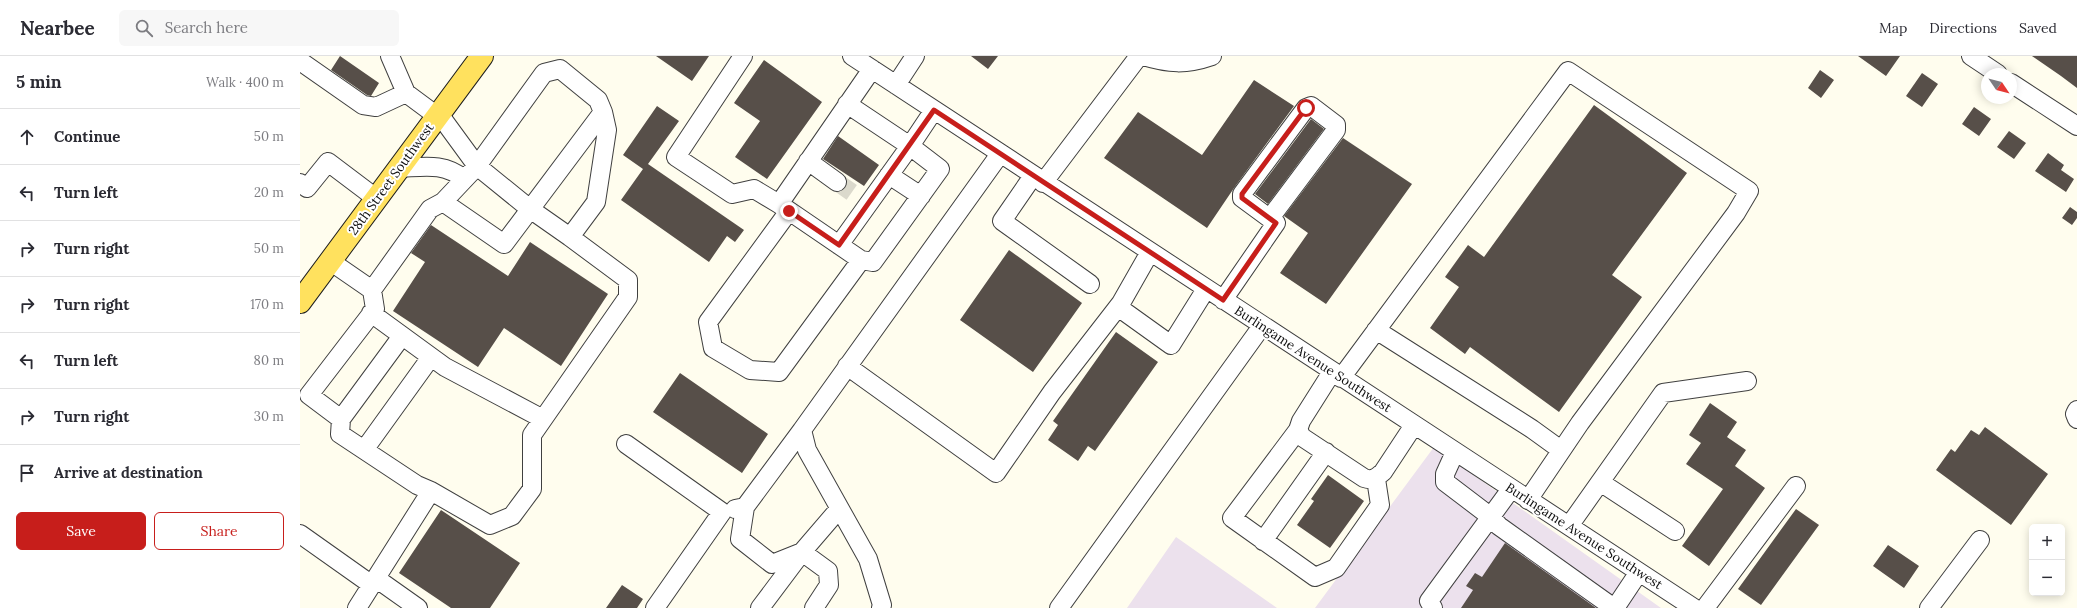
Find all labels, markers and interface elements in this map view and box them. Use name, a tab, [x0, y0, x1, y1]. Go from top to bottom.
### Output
search box	[119, 10, 399, 46]
text: Nearbee	[20, 16, 95, 40]
icon: search	[133, 17, 155, 39]
text: Search here	[165, 18, 248, 37]
text: Map	[1879, 19, 1907, 37]
text: Directions	[1929, 19, 1997, 37]
text: Saved	[2019, 19, 2057, 37]
north arrow	[1981, 68, 2017, 104]
text: 5 min	[16, 71, 62, 93]
text: Walk · 400 m	[206, 74, 284, 91]
route start	[1297, 99, 1315, 117]
street label: 28th Street Southwest	[345, 120, 437, 238]
icon: ahead	[16, 126, 38, 148]
text: Continue	[54, 127, 120, 146]
text: 50 m	[254, 128, 284, 145]
icon: left	[16, 182, 38, 204]
text: Turn left	[54, 183, 118, 202]
text: 20 m	[254, 184, 284, 201]
route end	[780, 202, 798, 220]
icon: right	[16, 238, 38, 260]
text: Turn right	[54, 239, 130, 258]
text: 50 m	[254, 240, 284, 257]
icon: right	[16, 294, 38, 316]
text: Turn right	[54, 295, 130, 314]
text: 170 m	[250, 296, 284, 313]
street label: Burlingame Avenue Southwest	[1231, 302, 1395, 416]
icon: left	[16, 350, 38, 372]
text: Turn left	[54, 351, 118, 370]
text: 80 m	[254, 352, 284, 369]
icon: right	[16, 406, 38, 428]
text: Turn right	[54, 407, 130, 426]
text: 30 m	[254, 408, 284, 425]
icon: arrive	[16, 462, 38, 484]
text: Arrive at destination	[54, 463, 203, 482]
street label: Burlingame Avenue Southwest	[1502, 479, 1666, 593]
button: Save	[16, 512, 146, 550]
button: Share	[154, 512, 284, 550]
map controls	[2029, 524, 2065, 596]
button: +	[2029, 524, 2065, 560]
button: −	[2029, 560, 2065, 596]

